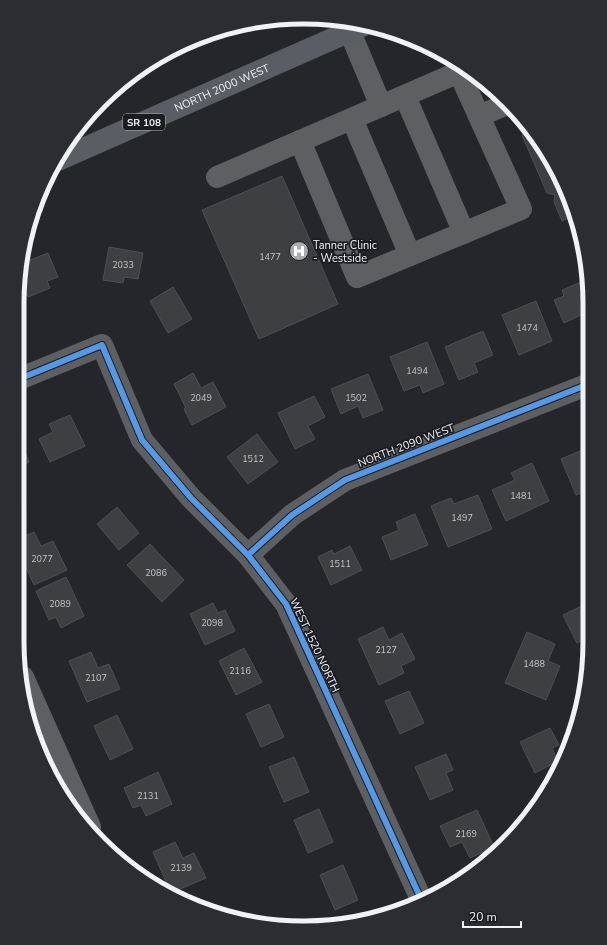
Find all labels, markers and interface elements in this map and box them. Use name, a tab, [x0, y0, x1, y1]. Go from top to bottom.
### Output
street label: NORTH 2000 WEST	[172, 61, 272, 116]
road number: SR 108	[123, 114, 165, 130]
place label: Tanner Clinic - Westside	[313, 238, 377, 266]
hospital icon: Tanner Clinic - Westside	[288, 240, 310, 262]
house number: 1477	[259, 251, 281, 263]
house number: 2033	[112, 259, 134, 271]
house number: 1474	[516, 322, 538, 334]
house number: 1494	[406, 365, 428, 377]
house number: 2049	[190, 392, 212, 404]
house number: 1502	[345, 392, 367, 404]
street label: NORTH 2090 WEST	[356, 420, 457, 471]
house number: 1512	[242, 453, 264, 465]
house number: 1481	[510, 490, 532, 502]
house number: 1497	[451, 512, 473, 524]
house number: 2077	[31, 553, 53, 565]
house number: 1511	[329, 558, 351, 570]
house number: 2086	[145, 567, 167, 579]
street label: WEST 1520 NORTH	[286, 596, 343, 695]
house number: 2089	[49, 598, 71, 610]
house number: 2098	[201, 617, 223, 629]
house number: 2127	[375, 644, 397, 656]
house number: 1488	[523, 658, 545, 670]
house number: 2116	[229, 665, 251, 677]
house number: 2107	[85, 672, 107, 684]
house number: 2131	[137, 790, 159, 802]
house number: 2169	[455, 828, 477, 840]
house number: 2139	[170, 862, 192, 874]
scale bar	[463, 903, 521, 929]
text: 20 m	[469, 909, 497, 925]

